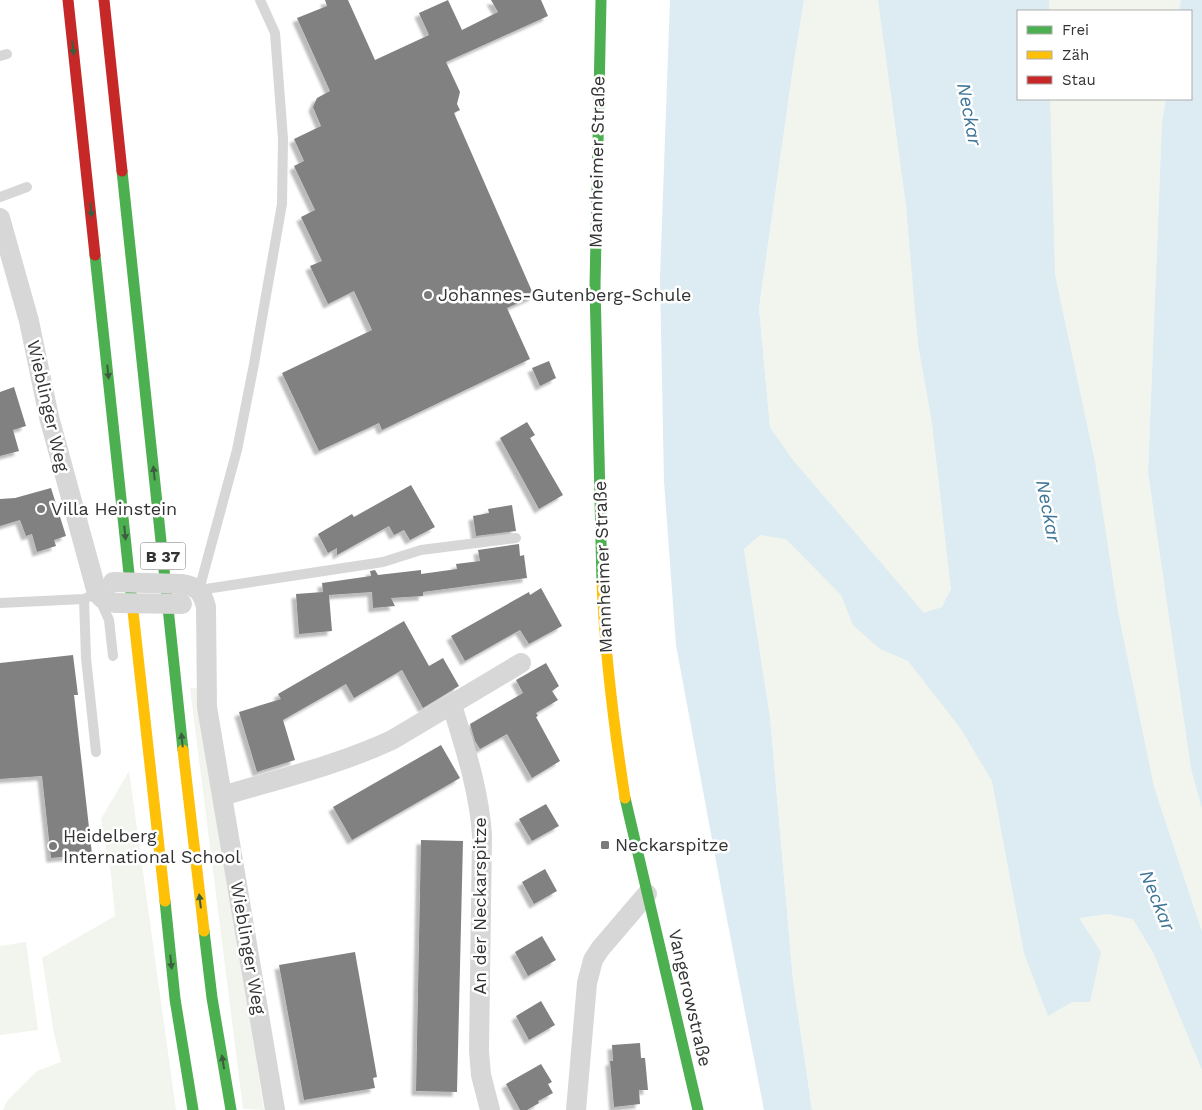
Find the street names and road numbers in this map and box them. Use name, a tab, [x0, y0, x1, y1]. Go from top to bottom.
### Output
street label: Mannheimer Straße	[584, 76, 609, 248]
street label: Wieblinger Weg	[23, 338, 74, 474]
street label: Mannheimer Straße	[589, 480, 616, 654]
road number: B 37	[140, 542, 186, 570]
street label: An der Neckarspitze	[469, 817, 490, 995]
street label: Wieblinger Weg	[226, 880, 271, 1016]
street label: Vangerowstraße	[664, 927, 716, 1069]

